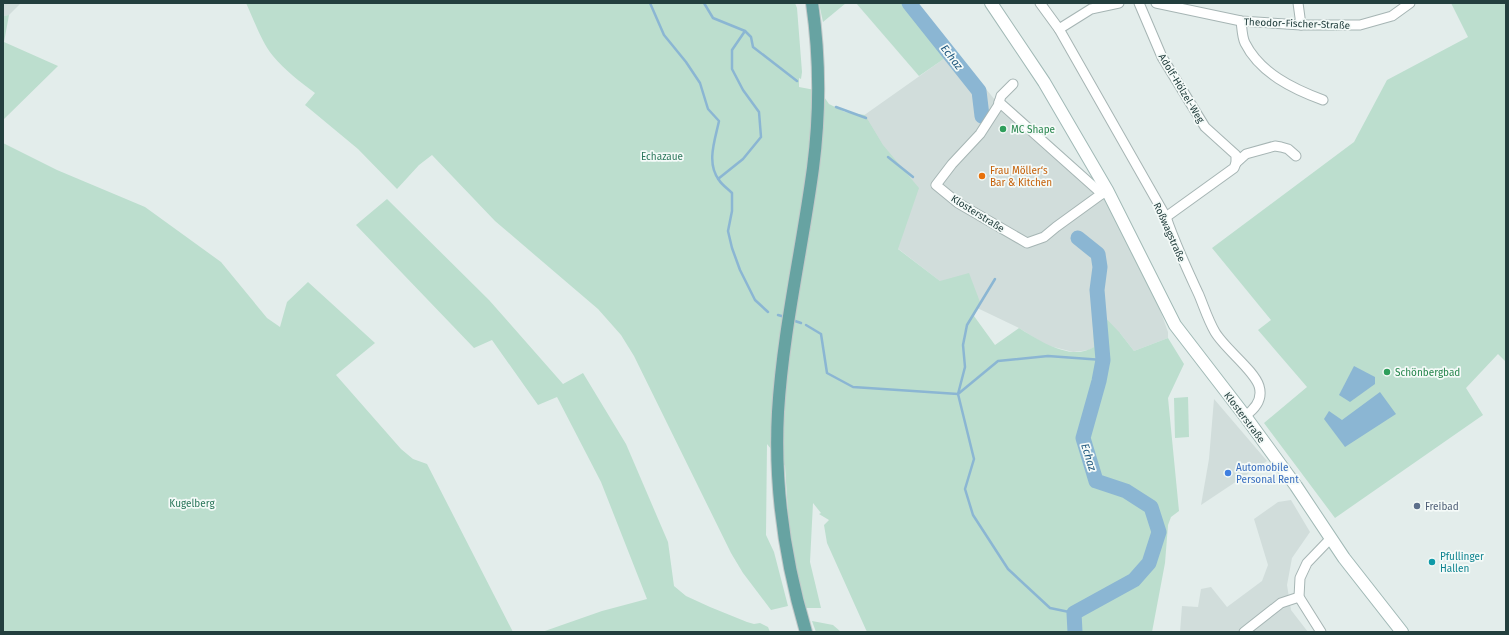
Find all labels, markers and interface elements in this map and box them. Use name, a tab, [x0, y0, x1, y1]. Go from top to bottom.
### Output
street label: Theodor-Fischer-Straße	[1244, 16, 1350, 32]
water label: Echaz	[938, 42, 966, 73]
street label: Adolf-Hölzel-Weg	[1156, 52, 1207, 126]
marker: MC Shape	[998, 124, 1008, 134]
place label: MC Shape	[1011, 124, 1055, 136]
park label: Echazaue	[641, 151, 683, 163]
place label: Frau Möller‘s Bar & Kitchen	[990, 165, 1052, 189]
marker: Frau Möller‘s Bar & Kitchen	[977, 171, 987, 181]
street label: Klosterstraße	[949, 193, 1006, 235]
street label: Roßwagstraße	[1151, 201, 1188, 264]
marker: Schönbergbad	[1382, 367, 1392, 377]
place label: Schönbergbad	[1395, 367, 1460, 379]
street label: Klosterstraße	[1221, 390, 1267, 445]
water label: Echaz	[1078, 442, 1099, 473]
place label: Automobile Personal Rent	[1236, 462, 1299, 486]
marker: Automobile Personal Rent	[1223, 468, 1233, 478]
park label: Kugelberg	[169, 498, 215, 510]
marker: Freibad	[1412, 501, 1422, 511]
place label: Freibad	[1425, 501, 1459, 513]
place label: Pfullinger Hallen	[1440, 551, 1484, 575]
marker: Pfullinger Hallen	[1427, 557, 1437, 567]

